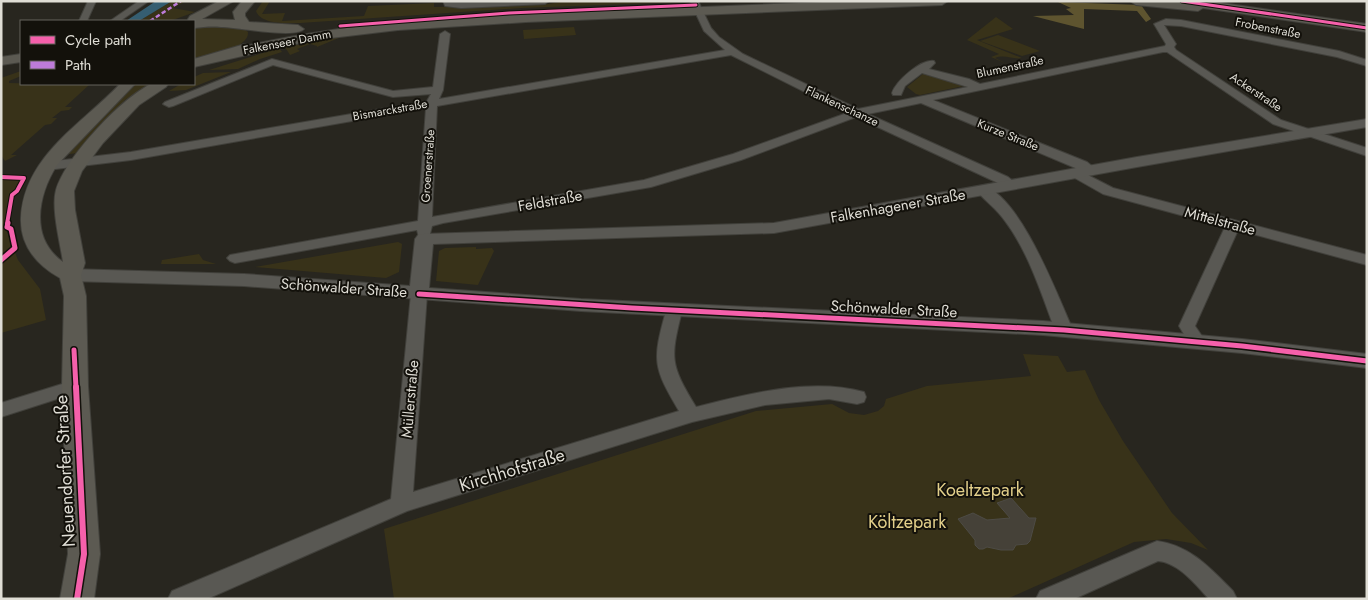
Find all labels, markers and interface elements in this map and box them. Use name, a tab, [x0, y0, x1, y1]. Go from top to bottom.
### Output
street label: Frobenstraße	[1234, 13, 1302, 43]
legend	[20, 20, 195, 85]
street label: Falkenseer Damm	[241, 25, 333, 59]
text: Cycle path	[65, 29, 132, 51]
street label: Blumenstraße	[975, 51, 1045, 83]
text: Path	[65, 54, 91, 76]
street label: Ackerstraße	[1226, 68, 1286, 116]
street label: Flankenschanze	[802, 81, 882, 131]
street label: Bismarckstraße	[351, 95, 429, 125]
street label: Kurze Straße	[975, 115, 1041, 155]
street label: Groenerstraße	[416, 129, 440, 203]
street label: Falkenhagener Straße	[829, 183, 967, 229]
street label: Feldstraße	[516, 184, 584, 217]
street label: Mittelstraße	[1182, 201, 1258, 241]
street label: Schönwalder Straße	[280, 273, 408, 303]
street label: Schönwalder Straße	[830, 295, 958, 323]
street label: Müllerstraße	[396, 359, 424, 439]
street label: Neuendorfer Straße	[48, 394, 82, 548]
street label: Kirchhofstraße	[456, 442, 568, 498]
park label: Koeltzepark	[936, 477, 1024, 503]
park label: Költzepark	[868, 509, 946, 535]

